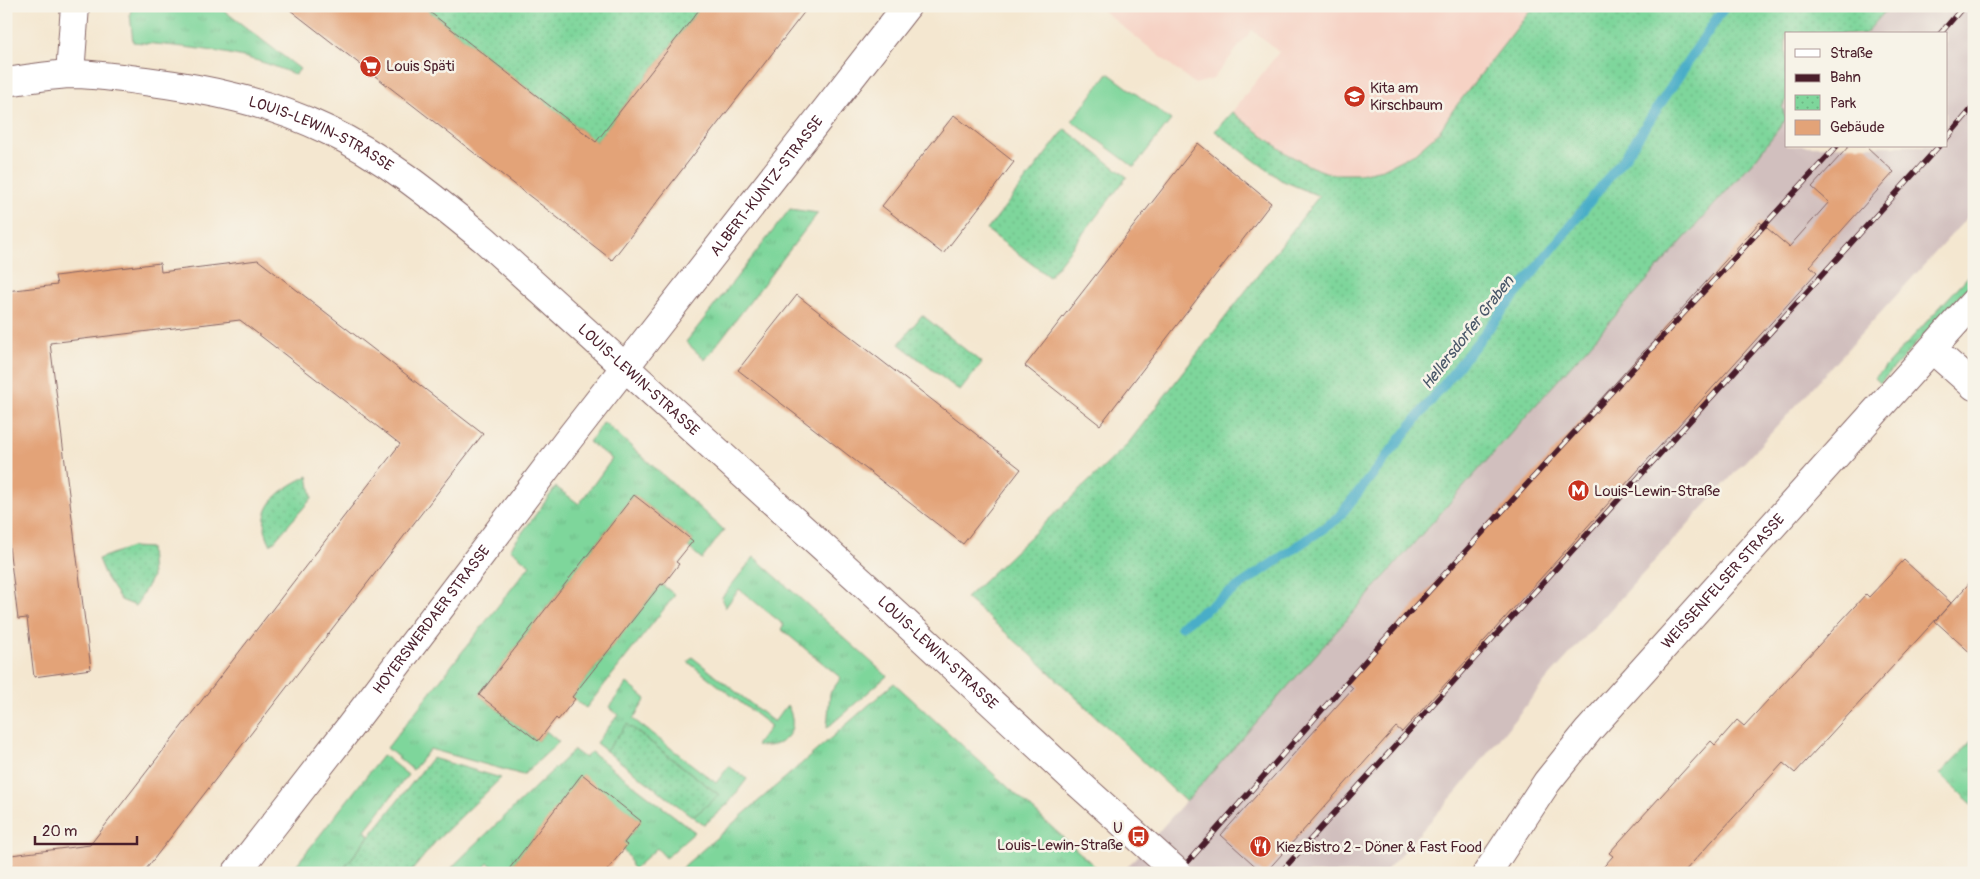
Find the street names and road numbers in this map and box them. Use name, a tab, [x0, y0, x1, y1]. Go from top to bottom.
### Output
street label: LOUIS-LEWIN-STRASSE	[246, 92, 397, 176]
street label: ALBERT-KUNTZ-STRASSE	[706, 112, 828, 260]
street label: LOUIS-LEWIN-STRASSE	[574, 320, 703, 440]
street label: WEISSENFELSER STRASSE	[1658, 510, 1789, 653]
street label: HOYERSWERDAER STRASSE	[369, 542, 495, 698]
street label: LOUIS-LEWIN-STRASSE	[873, 592, 1002, 714]

